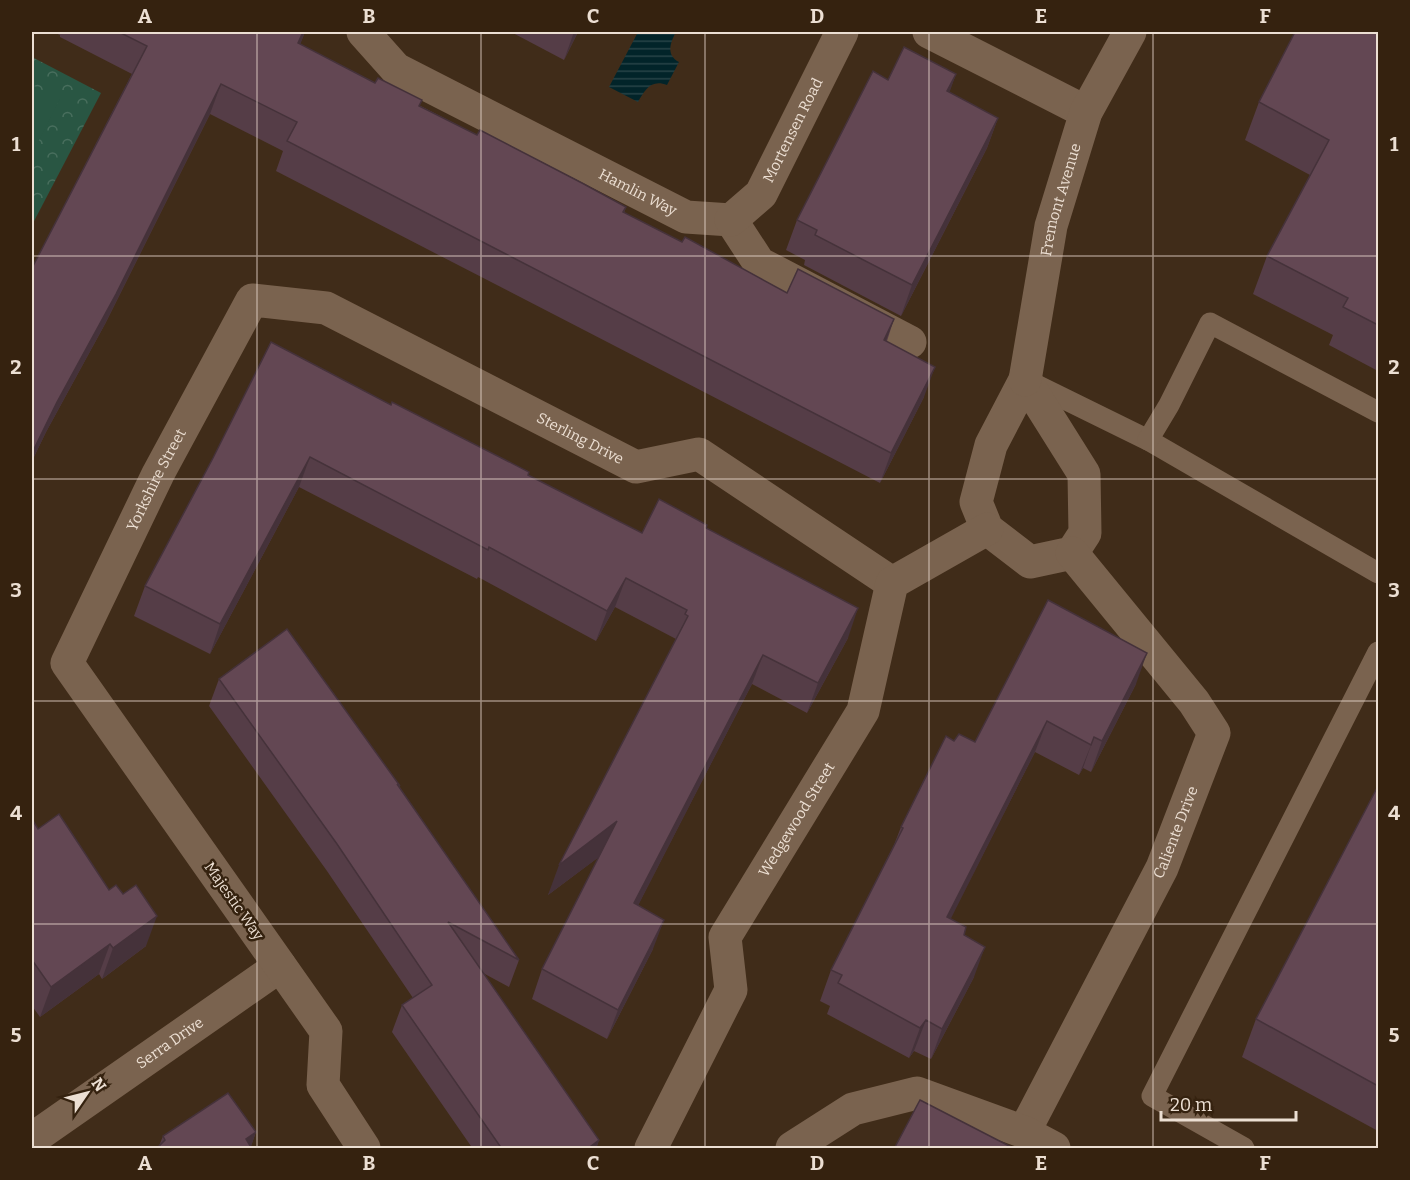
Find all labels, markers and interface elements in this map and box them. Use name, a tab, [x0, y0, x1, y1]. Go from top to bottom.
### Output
text: A	[138, 4, 153, 28]
text: B	[363, 4, 376, 28]
text: C	[587, 4, 599, 28]
text: D	[810, 4, 824, 28]
text: E	[1035, 4, 1047, 28]
text: F	[1259, 4, 1271, 28]
street label: Mortensen Road	[759, 75, 827, 185]
text: 1	[12, 132, 21, 156]
text: 1	[1390, 132, 1399, 156]
street label: Fremont Avenue	[1037, 141, 1085, 257]
street label: Hamlin Way	[596, 165, 680, 220]
text: 2	[10, 355, 22, 379]
text: 2	[1388, 355, 1400, 379]
street label: Sterling Drive	[534, 409, 627, 468]
street label: Yorkshire Street	[123, 425, 190, 534]
text: 3	[10, 578, 22, 602]
text: 3	[1388, 578, 1400, 602]
street label: Wedgewood Street	[755, 759, 839, 880]
street label: Caliente Drive	[1149, 784, 1202, 882]
text: 4	[10, 801, 22, 825]
text: 4	[1388, 801, 1400, 825]
street label: Majestic Way	[200, 859, 268, 944]
street label: Serra Drive	[133, 1013, 207, 1073]
text: 5	[11, 1023, 22, 1047]
text: 5	[1389, 1023, 1400, 1047]
north arrow	[57, 1063, 117, 1123]
text: N	[88, 1074, 110, 1095]
scale bar	[1161, 1084, 1296, 1122]
text: 20 m	[1170, 1094, 1212, 1116]
text: A	[138, 1151, 153, 1175]
text: B	[363, 1151, 376, 1175]
text: C	[587, 1151, 599, 1175]
text: D	[810, 1151, 824, 1175]
text: E	[1035, 1151, 1047, 1175]
text: F	[1259, 1151, 1271, 1175]

